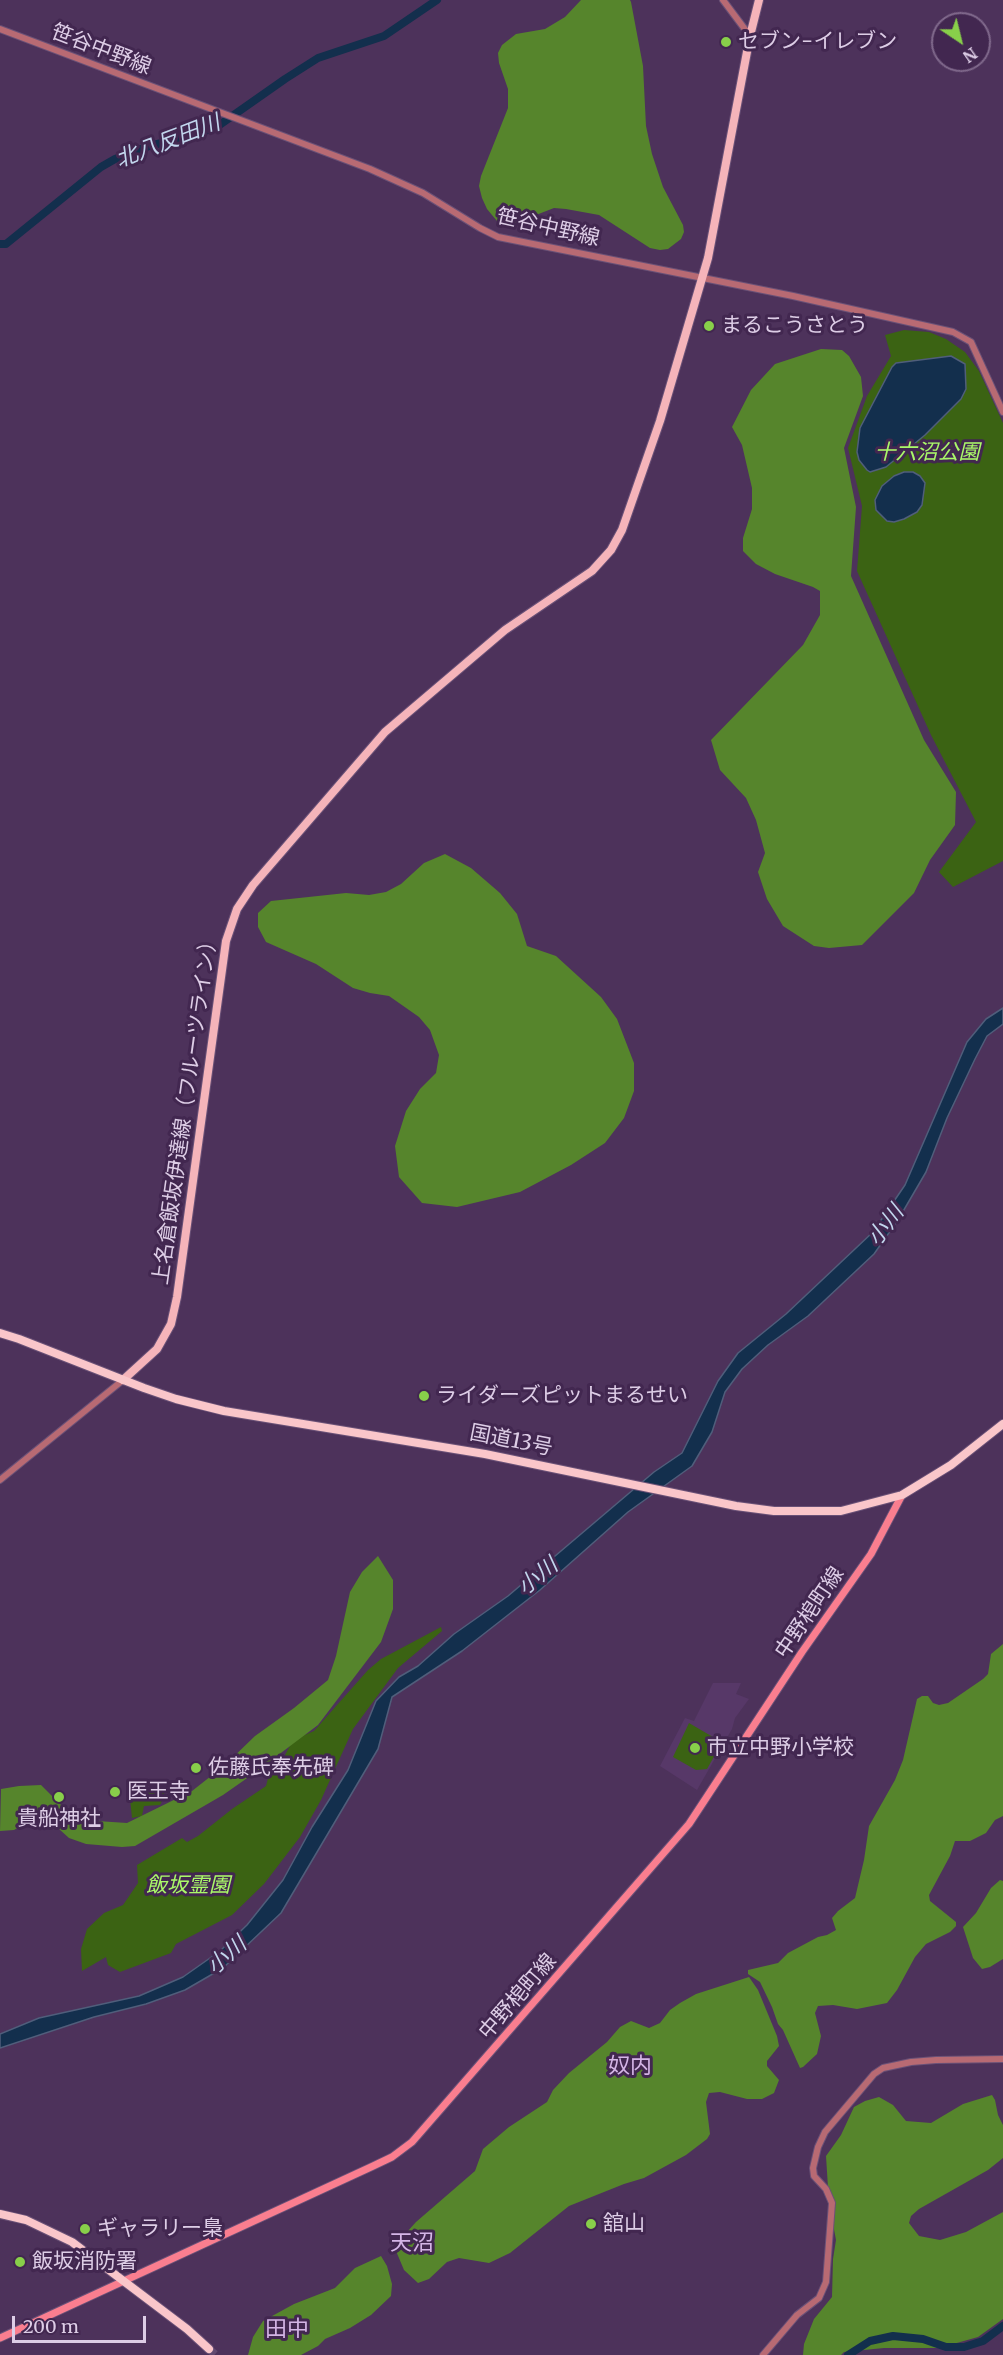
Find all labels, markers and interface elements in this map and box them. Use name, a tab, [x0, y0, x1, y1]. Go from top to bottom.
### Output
north arrow	[931, 12, 991, 72]
street label: 笹谷中野線	[47, 19, 155, 81]
place label: セブン-イレブン	[738, 29, 897, 55]
marker: セブン-イレブン	[719, 35, 733, 49]
text: N	[959, 43, 981, 67]
water label: 北八反田川	[112, 110, 224, 174]
street label: 笹谷中野線	[494, 204, 602, 252]
place label: まるこうさとう	[721, 313, 868, 339]
marker: まるこうさとう	[702, 319, 716, 333]
park label: 十六沼公園	[875, 440, 979, 466]
street label: 上名倉飯坂伊達線（フルーツライン）	[149, 929, 223, 1287]
water label: 小川	[862, 1200, 910, 1252]
place label: ライダーズピットまるせい	[436, 1383, 688, 1409]
marker: ライダーズピットまるせい	[417, 1389, 431, 1403]
street label: 国道13号	[467, 1421, 555, 1461]
water label: 小川	[513, 1553, 563, 1601]
street label: 中野梍町線	[770, 1562, 850, 1664]
place label: 市立中野小学校	[707, 1735, 854, 1761]
marker: 市立中野小学校	[688, 1741, 702, 1755]
place label: 佐藤氏奉先碑	[208, 1755, 334, 1781]
marker: 佐藤氏奉先碑	[189, 1761, 203, 1775]
place label: 医王寺	[127, 1779, 190, 1805]
marker: 医王寺	[108, 1785, 122, 1799]
marker: 貴船神社	[52, 1790, 66, 1804]
place label: 貴船神社	[17, 1806, 101, 1832]
park label: 飯坂霊園	[146, 1873, 230, 1899]
water label: 小川	[202, 1932, 252, 1980]
street label: 中野梍町線	[474, 1949, 562, 2045]
district label: 奴内	[608, 2054, 652, 2080]
place label: 舘山	[603, 2211, 645, 2237]
place label: ギャラリー梟	[97, 2216, 223, 2242]
marker: 舘山	[584, 2217, 598, 2231]
marker: ギャラリー梟	[78, 2222, 92, 2236]
district label: 天沼	[390, 2231, 434, 2257]
place label: 飯坂消防署	[32, 2249, 137, 2275]
marker: 飯坂消防署	[13, 2255, 27, 2269]
scale bar	[15, 2304, 148, 2342]
text: 200 m	[23, 2315, 79, 2338]
district label: 田中	[265, 2317, 309, 2343]

